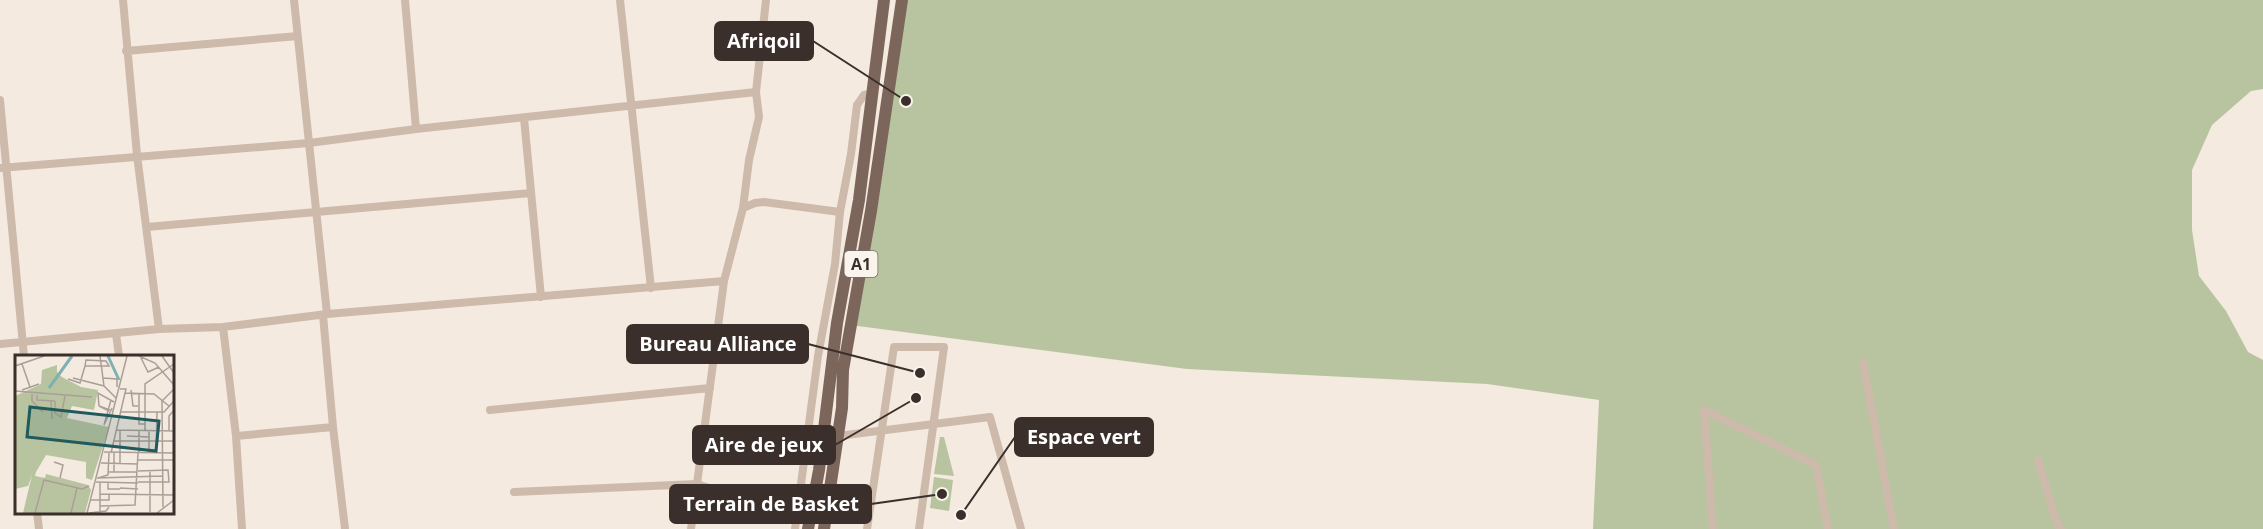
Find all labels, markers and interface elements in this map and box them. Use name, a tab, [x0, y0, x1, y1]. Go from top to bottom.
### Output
callout: Afriqoil	[715, 22, 813, 60]
text: Afriqoil	[727, 27, 801, 54]
road number: A1	[844, 251, 878, 277]
callout: Bureau Alliance	[627, 325, 808, 363]
text: Bureau Alliance	[639, 330, 797, 357]
inset map	[15, 355, 174, 514]
callout: Espace vert	[1015, 418, 1153, 456]
text: Espace vert	[1027, 423, 1141, 450]
callout: Aire de jeux	[693, 426, 835, 464]
text: Aire de jeux	[705, 431, 824, 458]
callout: Terrain de Basket	[670, 485, 871, 523]
text: Terrain de Basket	[683, 490, 859, 517]

